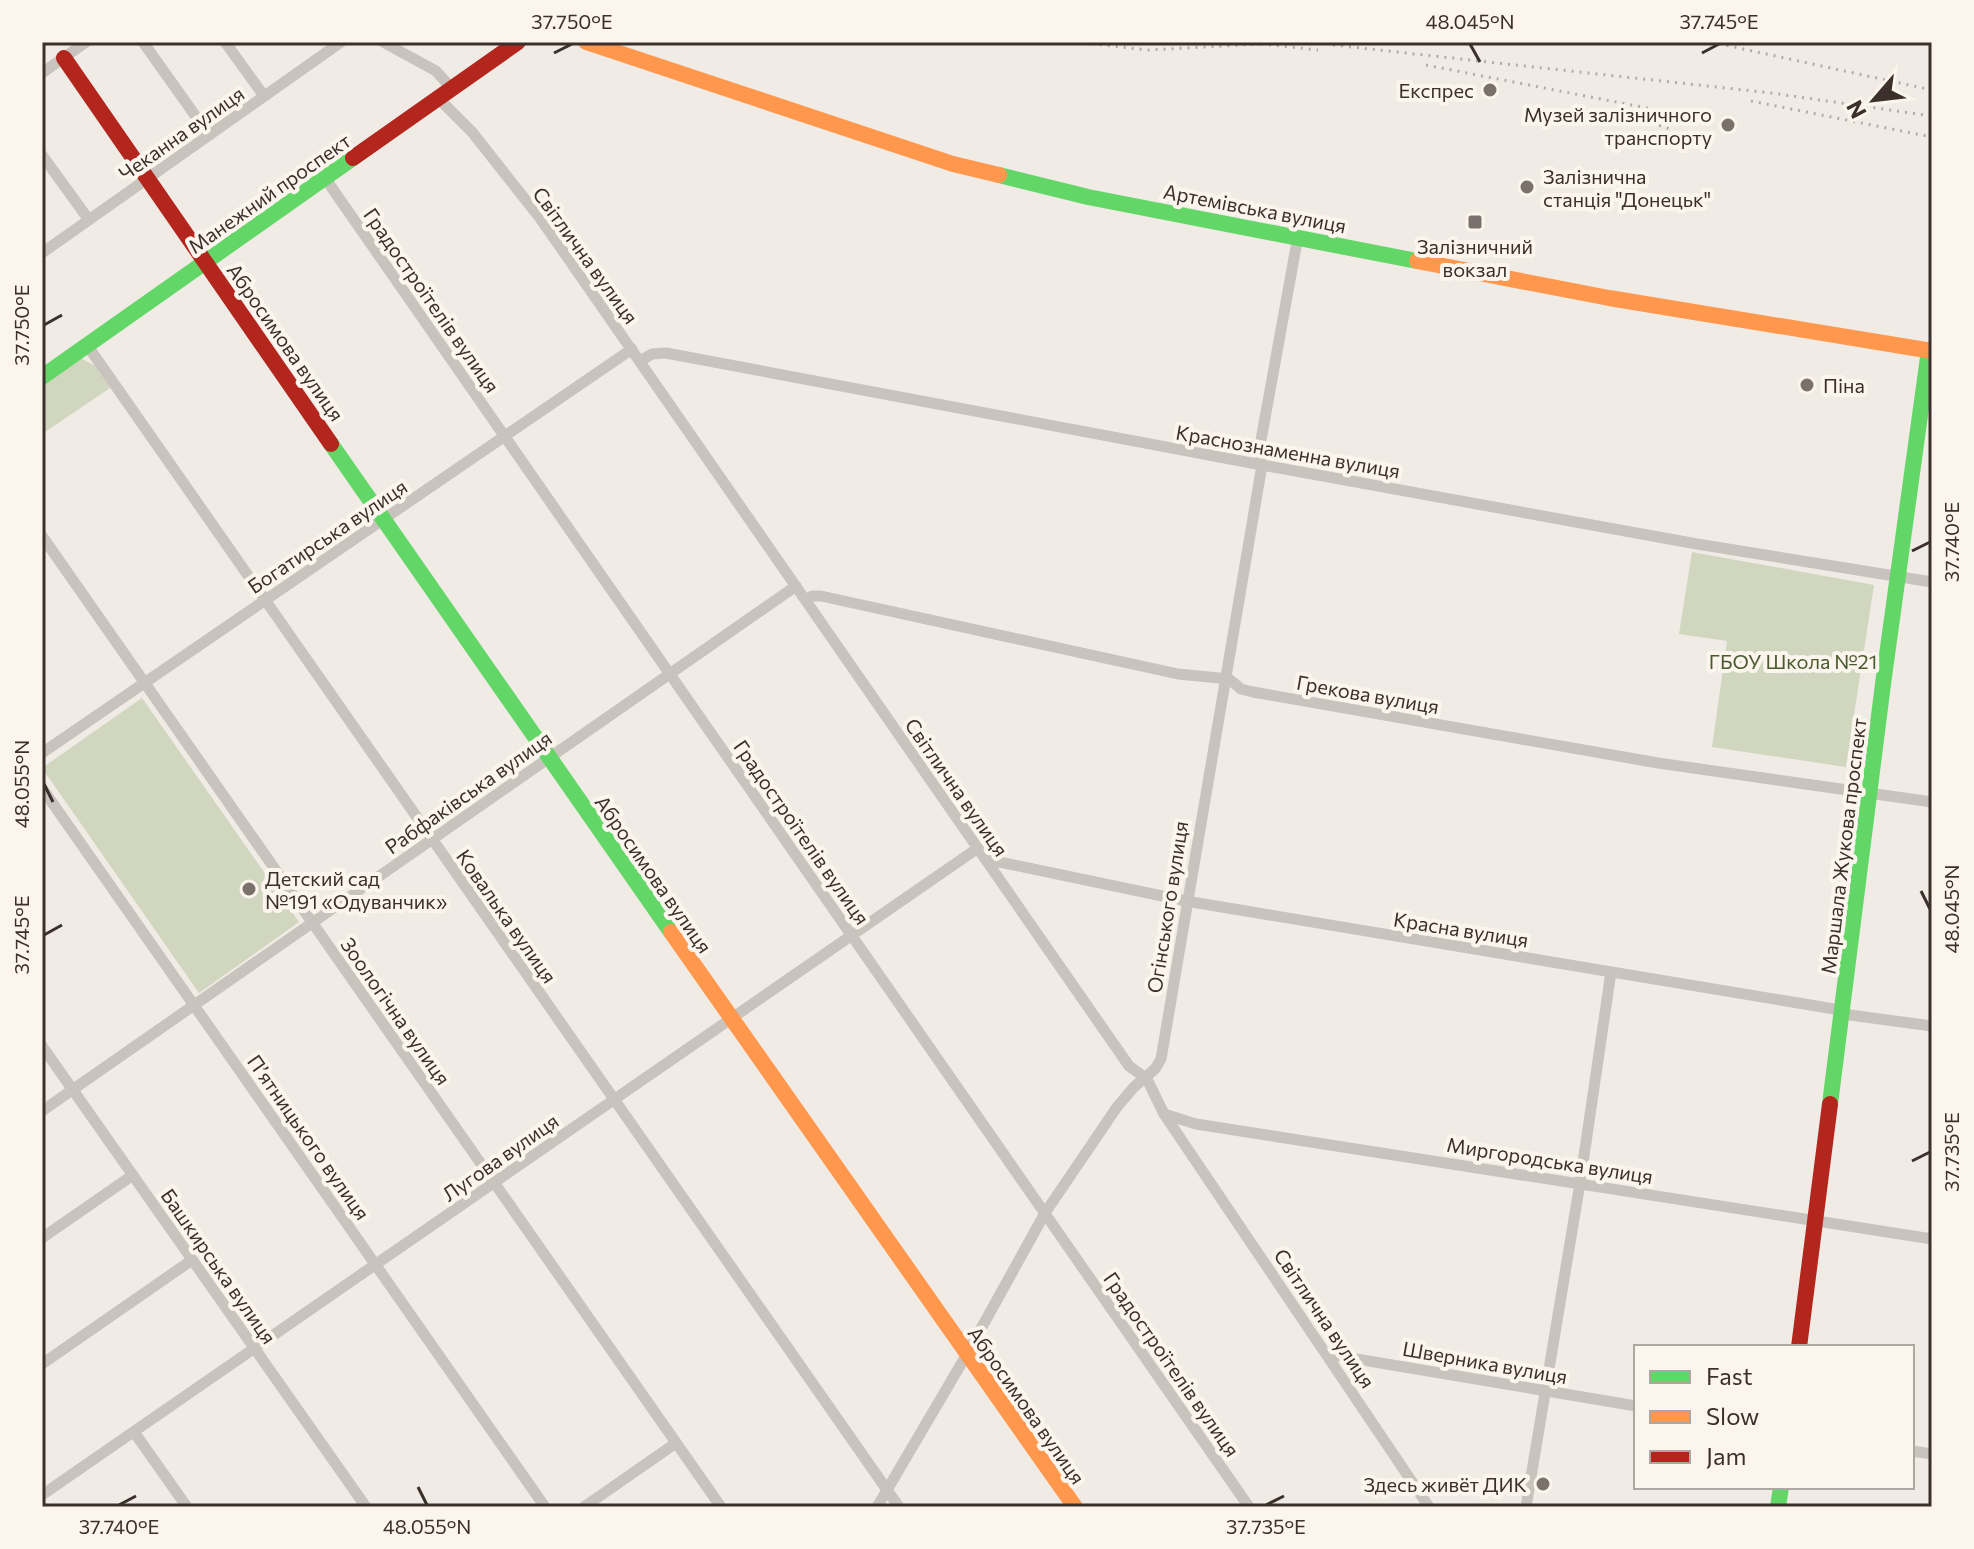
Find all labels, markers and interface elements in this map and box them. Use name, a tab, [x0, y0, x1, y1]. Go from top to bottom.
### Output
text: 37.750°E	[531, 9, 613, 33]
text: 48.045°N	[1425, 9, 1515, 33]
text: 37.745°E	[1679, 9, 1759, 33]
north arrow	[1834, 60, 1914, 140]
place label: Експрес	[1398, 78, 1474, 102]
street label: Чеканна вулиця	[114, 81, 248, 185]
marker: Експрес	[1481, 81, 1499, 99]
text: N	[1840, 96, 1872, 123]
place label: Музей залізничного транспорту	[1524, 102, 1712, 149]
marker: Музей залізничного транспорту	[1719, 116, 1737, 134]
street label: Манежний проспект	[183, 128, 355, 258]
place label: Залізнична станція "Донецьк"	[1543, 164, 1711, 211]
marker: Залізнична станція "Донецьк"	[1518, 178, 1536, 196]
street label: Артемівська вулиця	[1162, 179, 1348, 237]
street label: Світлична вулиця	[528, 182, 644, 328]
street label: Градостроїтелiв вулиця	[359, 203, 505, 397]
marker: Залізничний вокзал	[1466, 213, 1484, 231]
place label: Залізничний вокзал	[1417, 234, 1533, 281]
street label: Абросимова вулиця	[223, 259, 349, 425]
text: 37.750°E	[9, 284, 33, 366]
place label: Піна	[1823, 373, 1865, 397]
marker: Піна	[1798, 376, 1816, 394]
street label: Краснознаменна вулиця	[1174, 419, 1402, 483]
street label: Богатирська вулиця	[243, 474, 411, 598]
text: 37.740°E	[1939, 502, 1963, 582]
park label: ГБОУ Школа №21	[1709, 649, 1877, 673]
street label: Грекова вулиця	[1295, 670, 1441, 718]
street label: Світлична вулиця	[900, 713, 1014, 861]
street label: Маршала Жукова проспект	[1815, 716, 1871, 976]
street label: Рабфаківська вулиця	[380, 725, 556, 859]
street label: Градостроїтелiв вулиця	[729, 735, 875, 929]
text: 48.055°N	[9, 740, 33, 828]
street label: Абросимова вулиця	[591, 791, 717, 957]
street label: Огінського вулиця	[1142, 819, 1192, 995]
street label: Ковалька вулиця	[452, 845, 562, 987]
text: 48.045°N	[1939, 864, 1963, 954]
place label: Детский сад №191 «Одуванчик»	[265, 866, 447, 913]
marker: Детский сад №191 «Одуванчик»	[240, 880, 258, 898]
text: 37.745°E	[9, 895, 33, 975]
street label: Красна вулиця	[1392, 906, 1530, 952]
street label: Зоологічна вулиця	[336, 933, 456, 1089]
street label: П’ятницького вулиця	[243, 1050, 375, 1224]
street label: Лугова вулиця	[437, 1108, 563, 1206]
text: 37.735°E	[1939, 1112, 1963, 1192]
street label: Миргородська вулиця	[1445, 1132, 1655, 1188]
street label: Башкирська вулиця	[156, 1184, 282, 1348]
street label: Світлична вулиця	[1269, 1244, 1381, 1392]
street label: Градостроїтелiв вулиця	[1099, 1267, 1245, 1461]
street label: Абросимова вулиця	[964, 1322, 1090, 1488]
street label: Шверника вулиця	[1401, 1336, 1569, 1388]
legend	[1634, 1345, 1914, 1489]
text: Fast	[1706, 1361, 1753, 1390]
text: Slow	[1706, 1401, 1759, 1430]
text: Jam	[1706, 1441, 1746, 1470]
place label: Здесь живёт ДИК	[1363, 1472, 1527, 1496]
marker: Здесь живёт ДИК	[1534, 1475, 1552, 1493]
text: 37.740°E	[79, 1514, 159, 1538]
text: 48.055°N	[383, 1514, 471, 1538]
text: 37.735°E	[1226, 1514, 1306, 1538]

